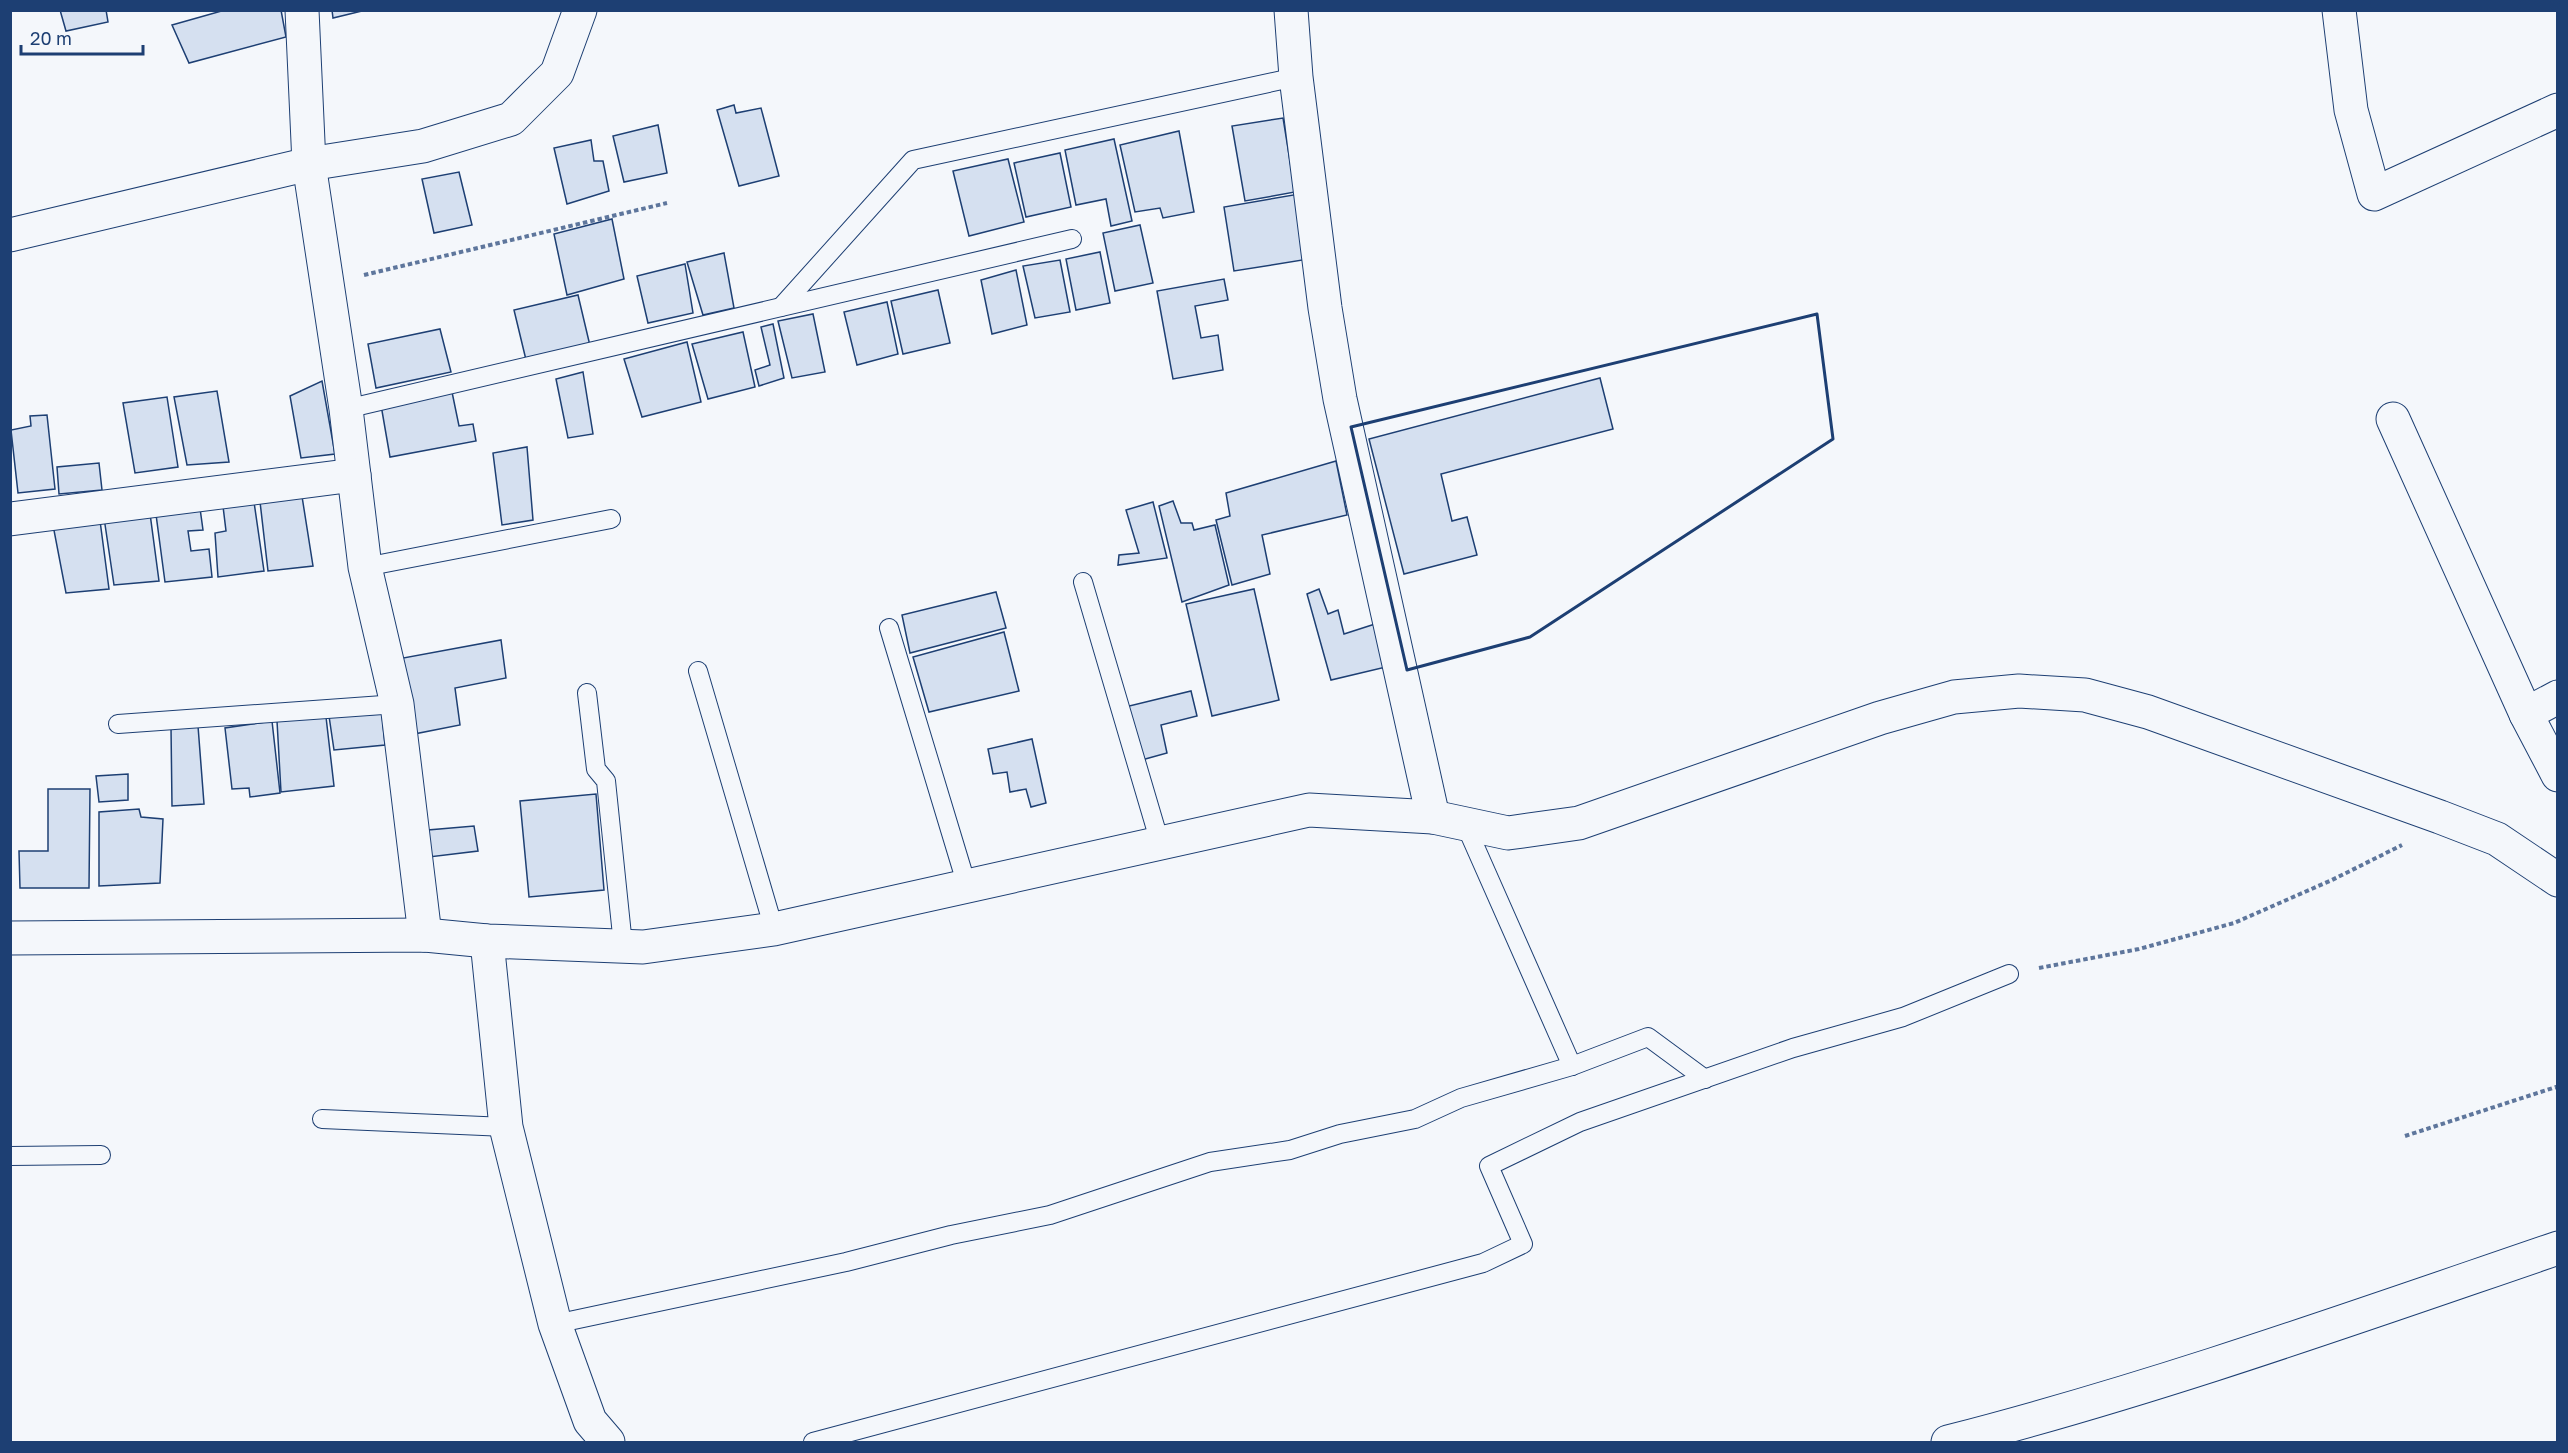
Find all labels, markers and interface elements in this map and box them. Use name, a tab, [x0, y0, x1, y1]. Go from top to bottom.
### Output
scale bar	[21, 18, 142, 56]
text: 20 m	[30, 27, 72, 49]

